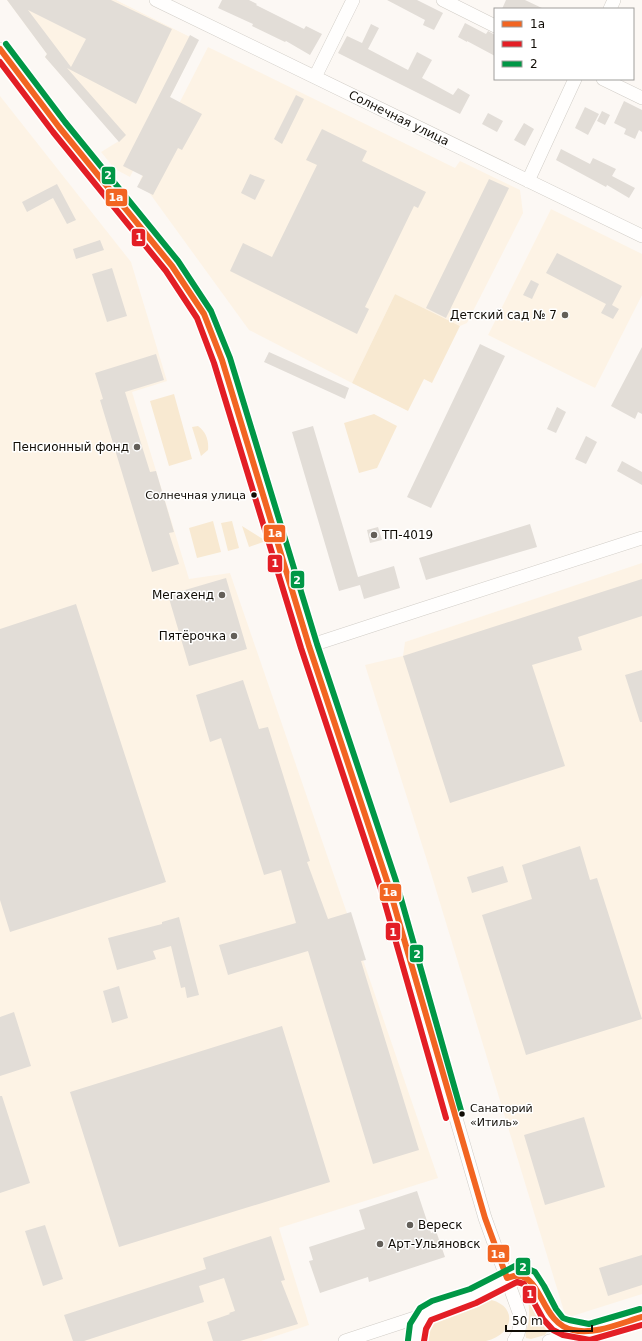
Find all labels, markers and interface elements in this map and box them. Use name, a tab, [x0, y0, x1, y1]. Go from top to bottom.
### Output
legend	[494, 8, 634, 80]
text: 1а	[530, 17, 545, 31]
text: 1	[530, 37, 538, 51]
text: 2	[530, 57, 538, 71]
street label: Солнечная улица	[346, 88, 452, 148]
line badge: 2	[101, 166, 116, 185]
text: 2	[104, 169, 112, 182]
line badge: 1а	[105, 188, 128, 207]
text: 1а	[108, 191, 124, 204]
line badge: 1	[131, 228, 146, 247]
text: 1	[135, 231, 143, 244]
place label: Детский сад № 7	[450, 308, 557, 322]
marker: Детский сад № 7	[560, 310, 570, 320]
place label: Пенсионный фонд	[12, 440, 129, 454]
marker: Пенсионный фонд	[132, 442, 142, 452]
place label: Солнечная улица	[145, 489, 246, 502]
marker: Солнечная улица	[249, 490, 259, 500]
line badge: 1а	[263, 524, 286, 543]
text: 1а	[267, 527, 283, 540]
place label: ТП-4019	[381, 528, 433, 542]
marker: ТП-4019	[369, 530, 379, 540]
line badge: 1	[267, 554, 283, 573]
text: 1	[271, 557, 279, 570]
line badge: 2	[290, 570, 305, 589]
text: 2	[293, 574, 301, 587]
place label: Мегахенд	[152, 588, 214, 602]
marker: Мегахенд	[217, 590, 227, 600]
place label: Пятёрочка	[159, 629, 226, 643]
marker: Пятёрочка	[229, 631, 239, 641]
line badge: 1а	[379, 883, 402, 902]
text: 1а	[382, 886, 398, 899]
line badge: 1	[385, 922, 401, 941]
text: 1	[389, 926, 397, 939]
line badge: 2	[409, 944, 424, 963]
text: 2	[413, 948, 421, 961]
place label: Санаторий «Итиль»	[470, 1102, 533, 1129]
marker: Санаторий «Итиль»	[457, 1109, 467, 1119]
place label: Вереск	[418, 1218, 462, 1232]
marker: Вереск	[405, 1220, 415, 1230]
place label: Арт-Ульяновск	[388, 1237, 481, 1251]
marker: Арт-Ульяновск	[375, 1239, 385, 1249]
line badge: 1а	[487, 1244, 510, 1263]
text: 1а	[490, 1248, 506, 1261]
line badge: 2	[515, 1257, 531, 1276]
text: 2	[519, 1261, 527, 1274]
line badge: 1	[522, 1285, 537, 1304]
text: 1	[526, 1288, 534, 1301]
scale bar	[506, 1307, 592, 1333]
text: 50 m	[512, 1314, 543, 1328]

